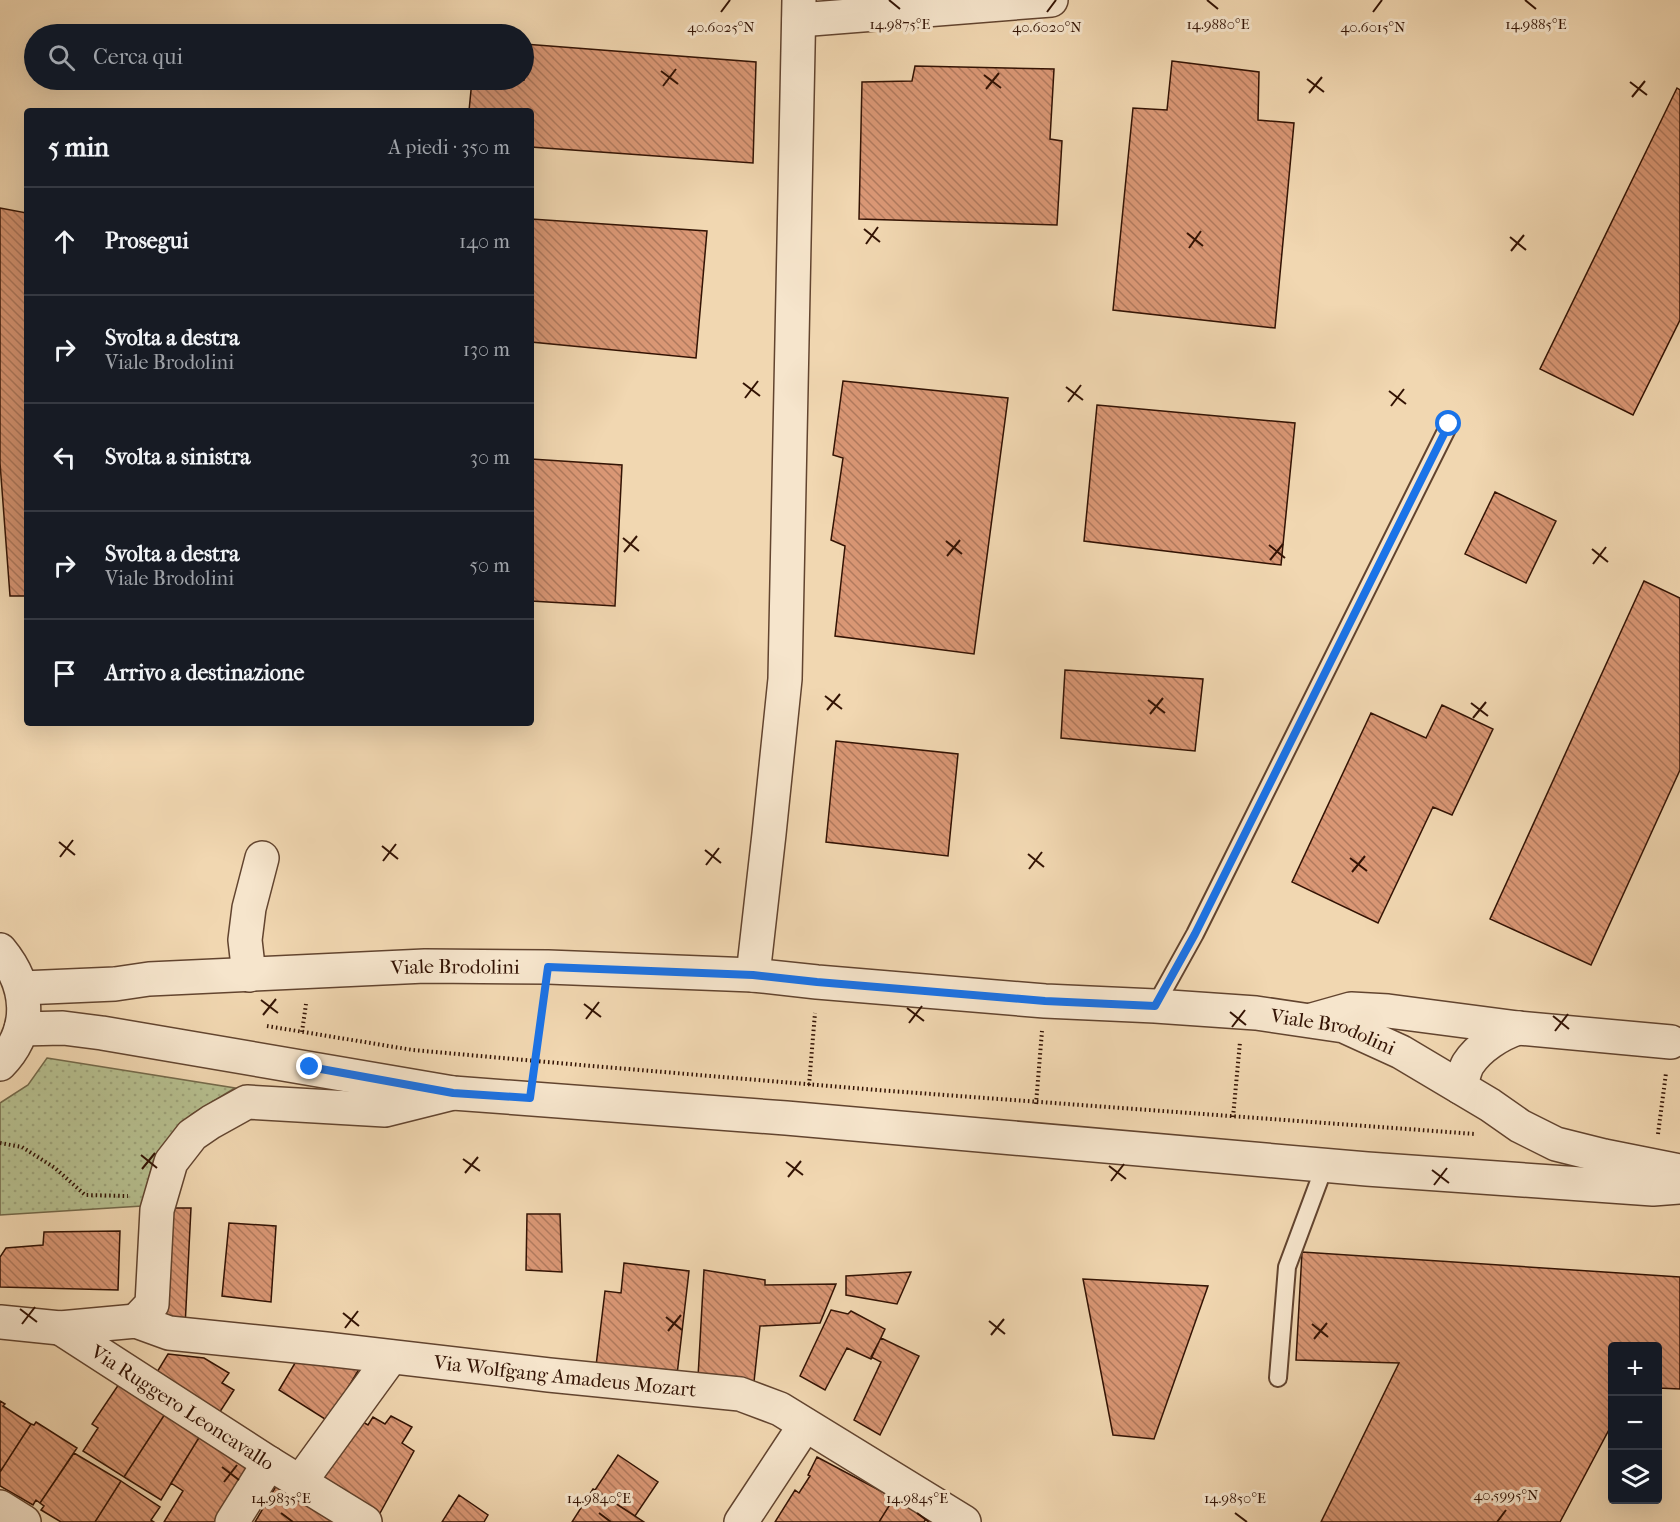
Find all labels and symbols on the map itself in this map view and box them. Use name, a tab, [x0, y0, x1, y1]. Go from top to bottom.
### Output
text: 14.9875°E	[869, 15, 931, 33]
text: 14.9880°E	[1186, 15, 1250, 33]
text: 14.9885°E	[1505, 15, 1567, 33]
text: 40.6025°N	[687, 18, 755, 36]
text: 40.6020°N	[1012, 18, 1082, 36]
text: 40.6015°N	[1341, 18, 1406, 36]
route start	[1435, 410, 1461, 436]
street label: Viale Brodolini	[389, 954, 520, 979]
street label: Viale Brodolini	[1268, 1004, 1399, 1059]
route end	[296, 1053, 322, 1079]
street label: Via Ruggero Leoncavallo	[86, 1339, 279, 1475]
street label: Via Wolfgang Amadeus Mozart	[431, 1350, 697, 1401]
text: 40.5995°N	[1474, 1486, 1539, 1504]
text: 14.9835°E	[251, 1489, 311, 1507]
text: 14.9840°E	[567, 1489, 631, 1507]
text: 14.9845°E	[886, 1489, 948, 1507]
text: 14.9850°E	[1204, 1489, 1266, 1507]

